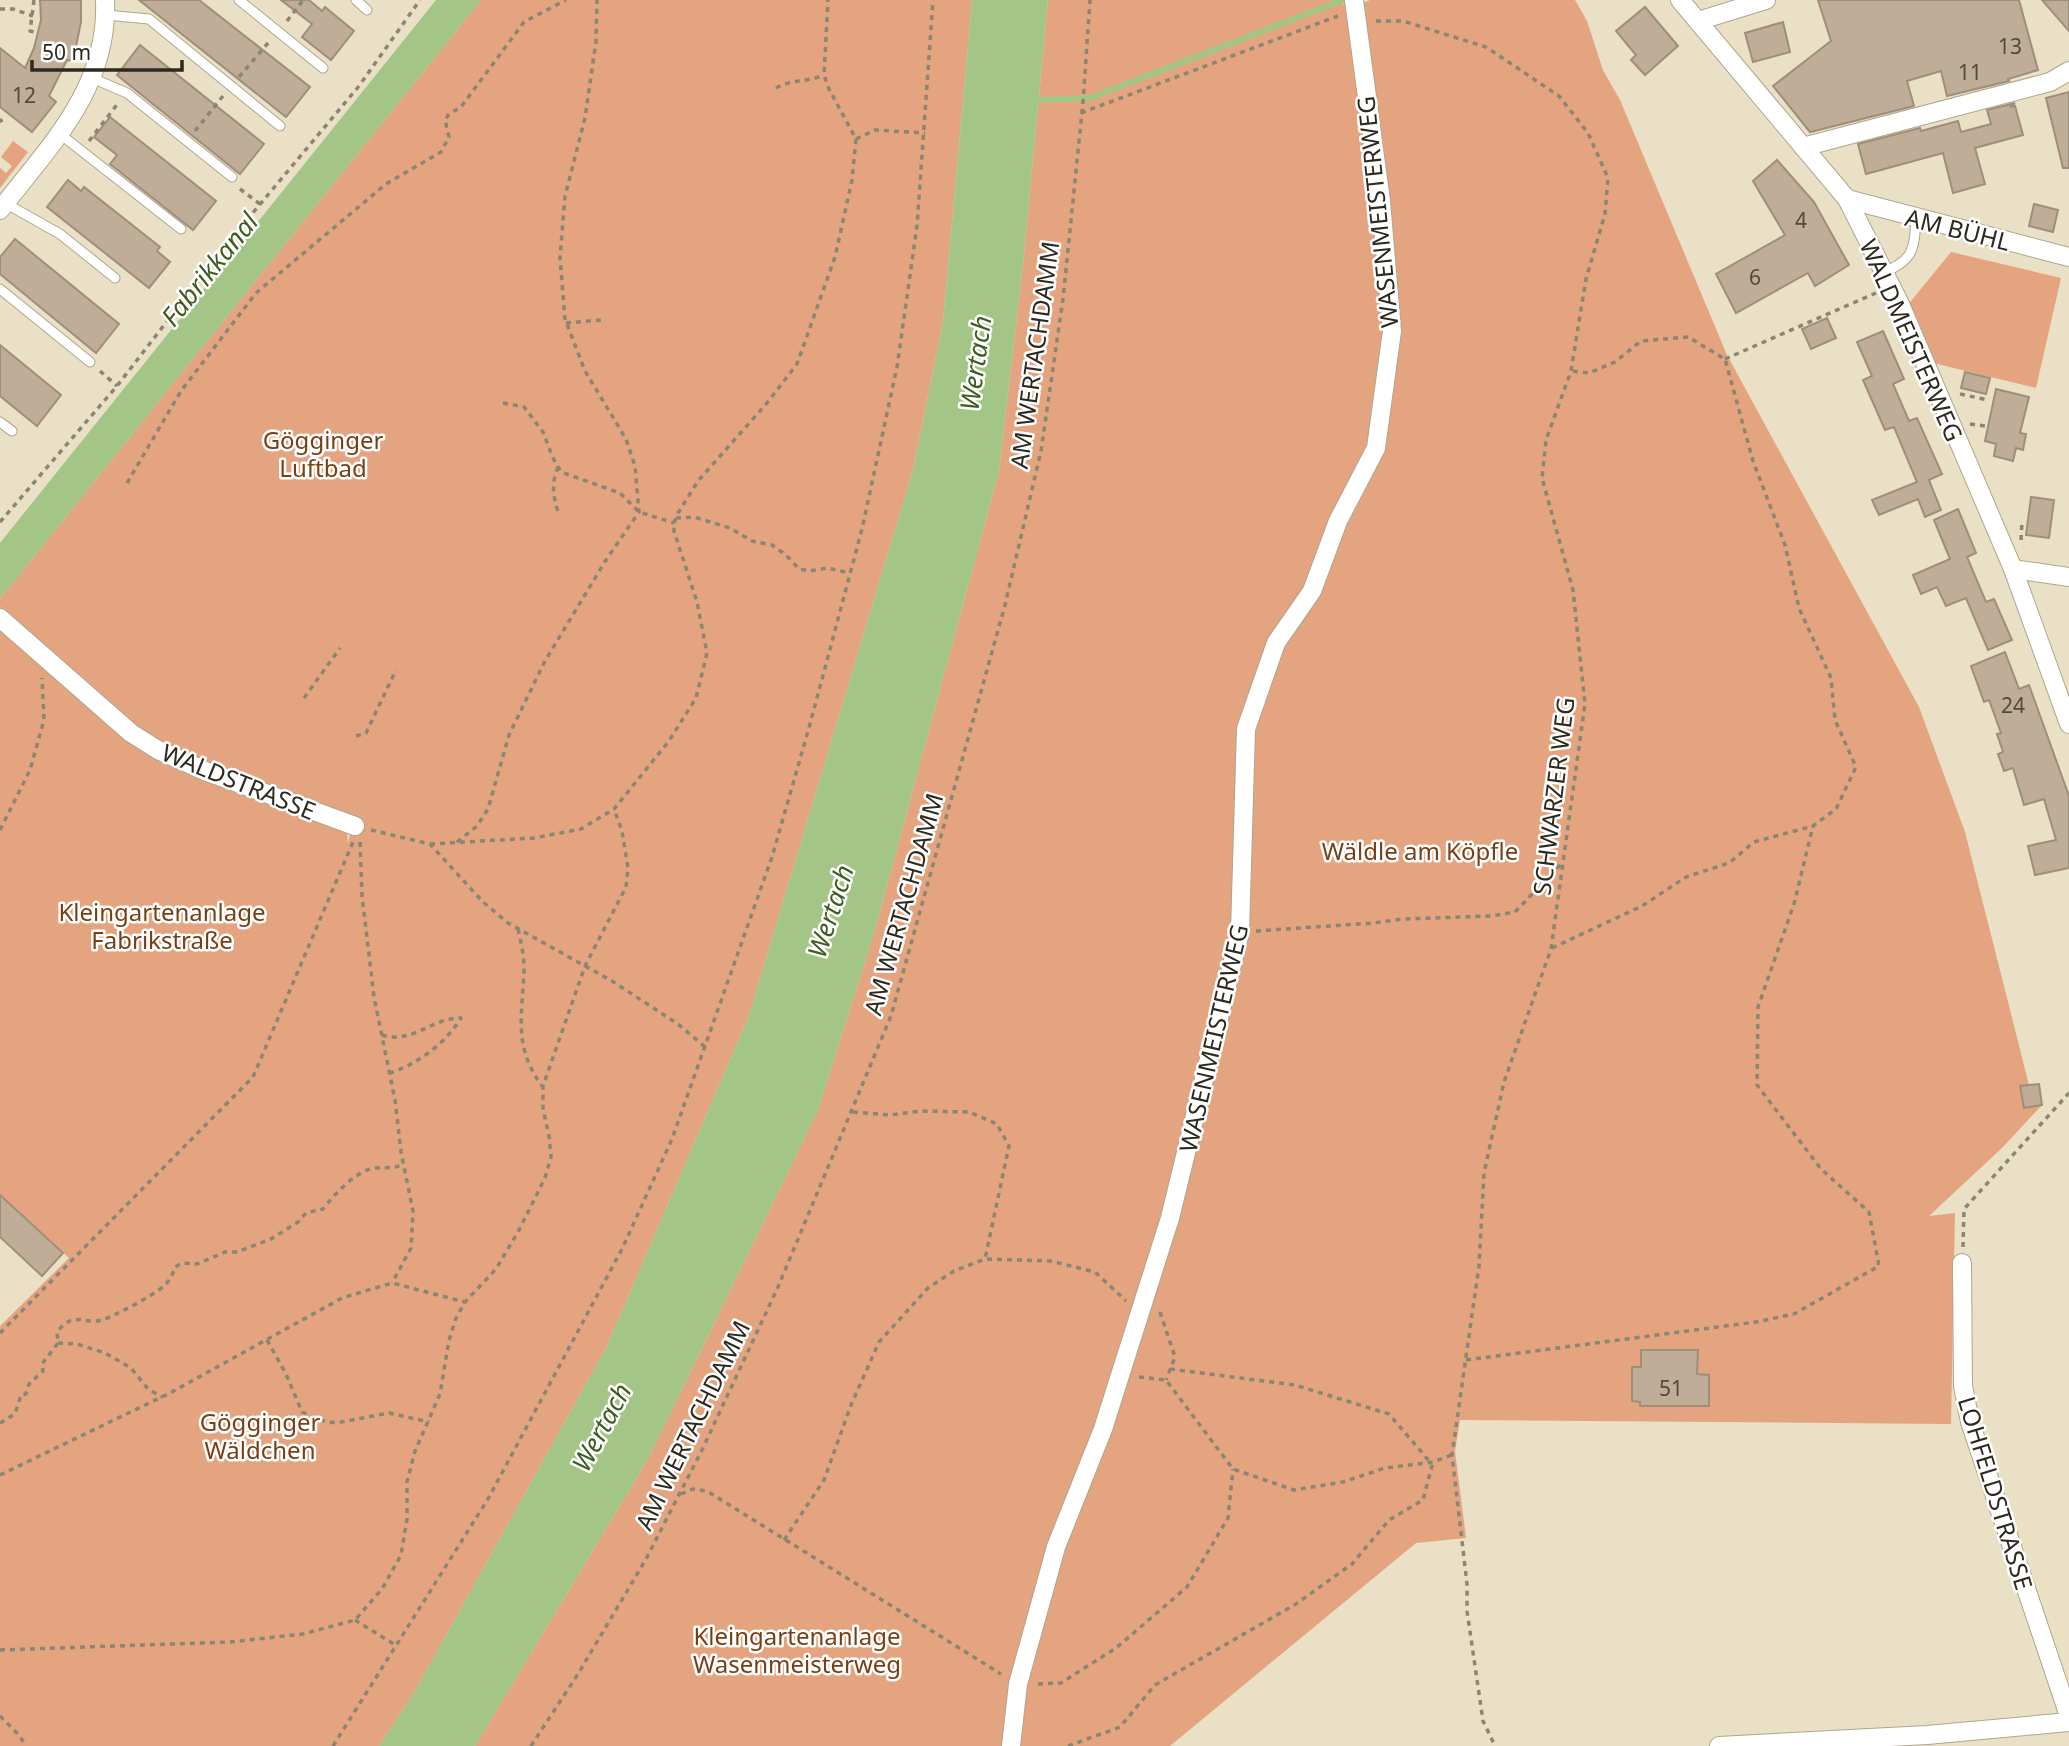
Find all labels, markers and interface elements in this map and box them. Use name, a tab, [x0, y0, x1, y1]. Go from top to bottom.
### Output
scale bar	[32, 28, 182, 72]
house number: 13	[1998, 32, 2022, 60]
text: 50 m	[42, 38, 91, 66]
house number: 11	[1958, 58, 1982, 86]
house number: 12	[12, 81, 36, 109]
street label: WASENMEISTERWEG	[1348, 95, 1406, 329]
street label: AM BÜHL	[1902, 200, 2014, 258]
water label: Fabrikkanal	[152, 204, 267, 333]
house number: 4	[1795, 206, 1807, 234]
street label: WALDMEISTERWEG	[1853, 234, 1971, 446]
street label: AM WERTACHDAMM	[1002, 239, 1066, 471]
house number: 6	[1749, 263, 1761, 291]
water label: Wertach	[951, 313, 999, 413]
park label: Gögginger Luftbad	[263, 423, 383, 484]
house number: 24	[2001, 691, 2025, 719]
street label: SCHWARZER WEG	[1524, 695, 1582, 897]
street label: WALDSTRASSE	[157, 735, 321, 827]
street label: AM WERTACHDAMM	[856, 789, 950, 1019]
park label: Wäldle am Köpfle	[1322, 834, 1518, 867]
water label: Wertach	[798, 860, 862, 962]
park label: Kleingartenanlage Fabrikstraße	[58, 895, 266, 956]
street label: WASENMEISTERWEG	[1171, 921, 1255, 1155]
street label: AM WERTACHDAMM	[627, 1315, 757, 1535]
house number: 51	[1659, 1374, 1683, 1402]
water label: Wertach	[563, 1376, 639, 1478]
street label: LOHFELDSTRASSE	[1951, 1392, 2041, 1594]
park label: Gögginger Wäldchen	[200, 1405, 320, 1466]
park label: Kleingartenanlage Wasenmeisterweg	[693, 1619, 901, 1680]

